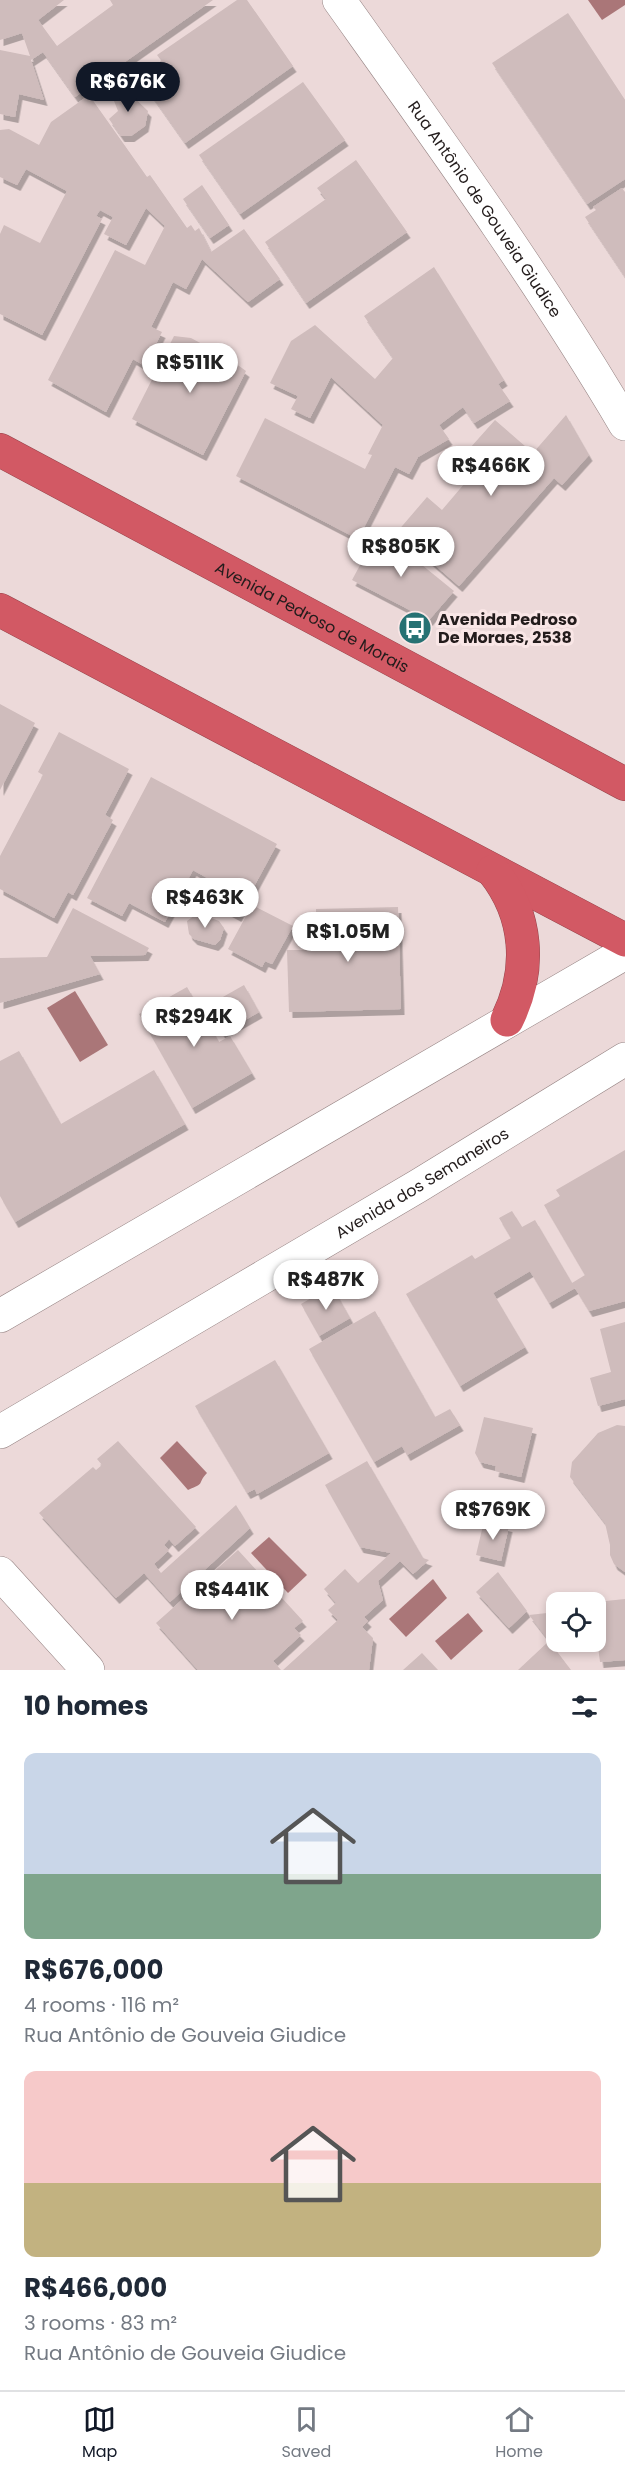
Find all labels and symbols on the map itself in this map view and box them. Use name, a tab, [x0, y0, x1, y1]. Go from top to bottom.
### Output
pin: R$676K	[79, 62, 177, 113]
street label: Rua Antônio de Gouveia Giudice	[402, 96, 567, 322]
pin: R$511K	[141, 343, 239, 394]
pin: R$466K	[442, 446, 540, 497]
pin: R$805K	[352, 527, 450, 578]
street label: Avenida Pedroso de Morais	[211, 556, 413, 679]
place label: Avenida Pedroso De Moraes, 2538	[438, 608, 577, 649]
bus stop icon: Avenida Pedroso De Moraes, 2538	[397, 610, 433, 646]
pin: R$463K	[156, 878, 254, 929]
pin: R$1.05M	[293, 912, 403, 963]
pin: R$294K	[145, 997, 243, 1048]
street label: Avenida dos Semaneiros	[331, 1122, 513, 1244]
pin: R$487K	[277, 1260, 375, 1311]
pin: R$769K	[444, 1490, 542, 1541]
pin: R$441K	[183, 1570, 281, 1621]

